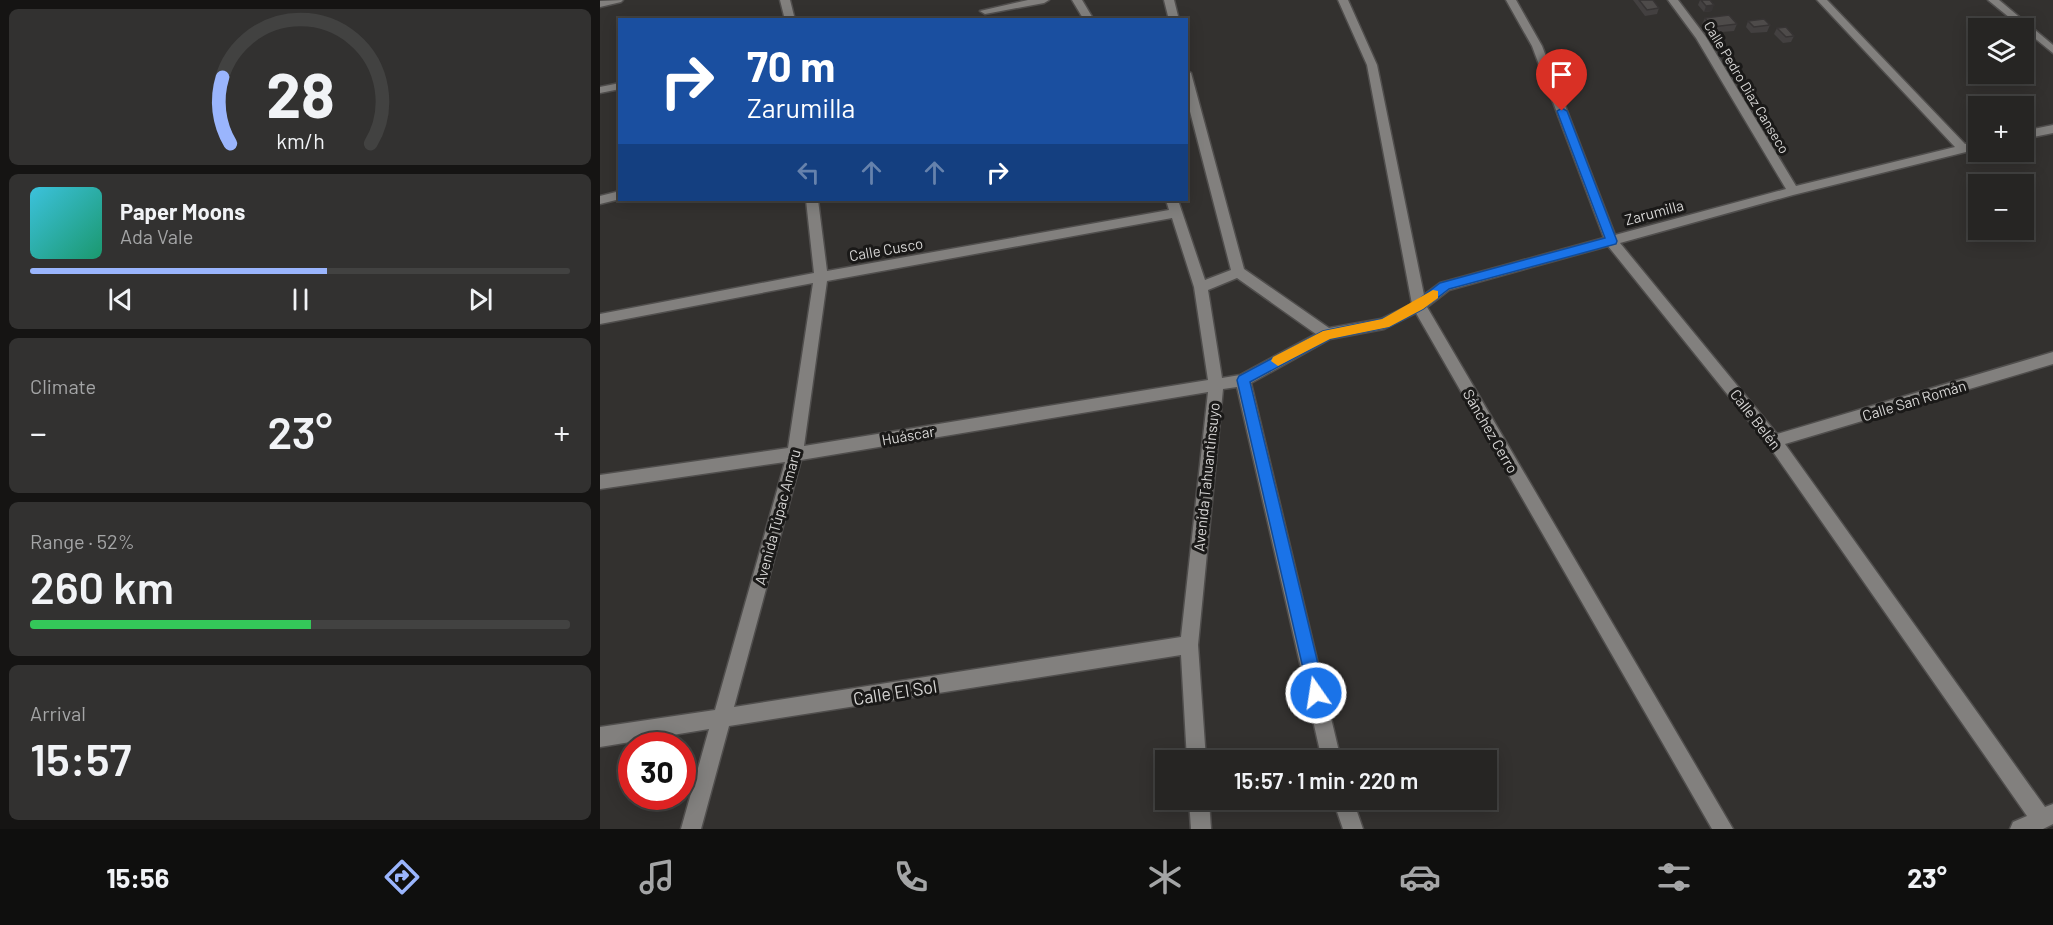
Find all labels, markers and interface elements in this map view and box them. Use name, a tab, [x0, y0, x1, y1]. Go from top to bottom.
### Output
street label: Calle Pedro Diaz Canseco	[1701, 18, 1793, 156]
map controls	[1968, 18, 2034, 240]
button: layers	[1968, 18, 2034, 84]
text: 70 m	[747, 40, 835, 90]
icon: right	[648, 42, 726, 120]
pin	[1536, 49, 1587, 111]
text: 28	[266, 56, 334, 130]
icon: arrive	[1545, 58, 1578, 91]
text: Zarumilla	[747, 91, 855, 123]
button: +	[1968, 96, 2034, 162]
text: km/h	[276, 128, 324, 153]
icon: left	[792, 156, 825, 189]
icon: ahead	[855, 156, 888, 189]
icon: ahead	[918, 156, 951, 189]
icon: right	[981, 156, 1014, 189]
button: −	[1968, 174, 2034, 240]
street label: Zarumilla	[1623, 196, 1685, 228]
text: Paper Moons	[120, 198, 245, 224]
text: Ada Vale	[120, 224, 193, 248]
street label: Calle Cusco	[848, 234, 924, 264]
icon: previous	[104, 283, 137, 316]
icon: pause	[284, 283, 317, 316]
icon: next	[464, 283, 497, 316]
text: Climate	[30, 374, 96, 398]
street label: Calle San Román	[1860, 376, 1968, 424]
street label: Calle Belén	[1727, 385, 1785, 453]
street label: Sánchez Cerro	[1460, 386, 1522, 476]
street label: Avenida Tahuantinsuyo	[1189, 402, 1223, 552]
text: 23°	[267, 404, 333, 458]
text: −	[30, 412, 47, 452]
text: +	[554, 412, 570, 452]
street label: Huáscar	[880, 421, 937, 449]
street label: Avenida Túpac Amaru	[750, 447, 804, 587]
text: Range · 52%	[30, 529, 135, 553]
text: 260 km	[30, 559, 174, 613]
position arrow	[1284, 661, 1348, 725]
street label: Calle El Sol	[852, 675, 938, 709]
text: Arrival	[30, 701, 86, 725]
text: 15:57	[30, 731, 132, 785]
speed limit sign: 30	[618, 732, 696, 810]
text: 15:57 · 1 min · 220 m	[1234, 767, 1418, 793]
icon: directions	[381, 856, 423, 898]
icon: music	[636, 856, 678, 898]
icon: phone	[890, 856, 932, 898]
icon: climate	[1144, 856, 1186, 898]
icon: car	[1399, 856, 1441, 898]
icon: filters	[1653, 856, 1695, 898]
text: 15:56	[106, 861, 169, 893]
text: 23°	[1907, 861, 1947, 893]

